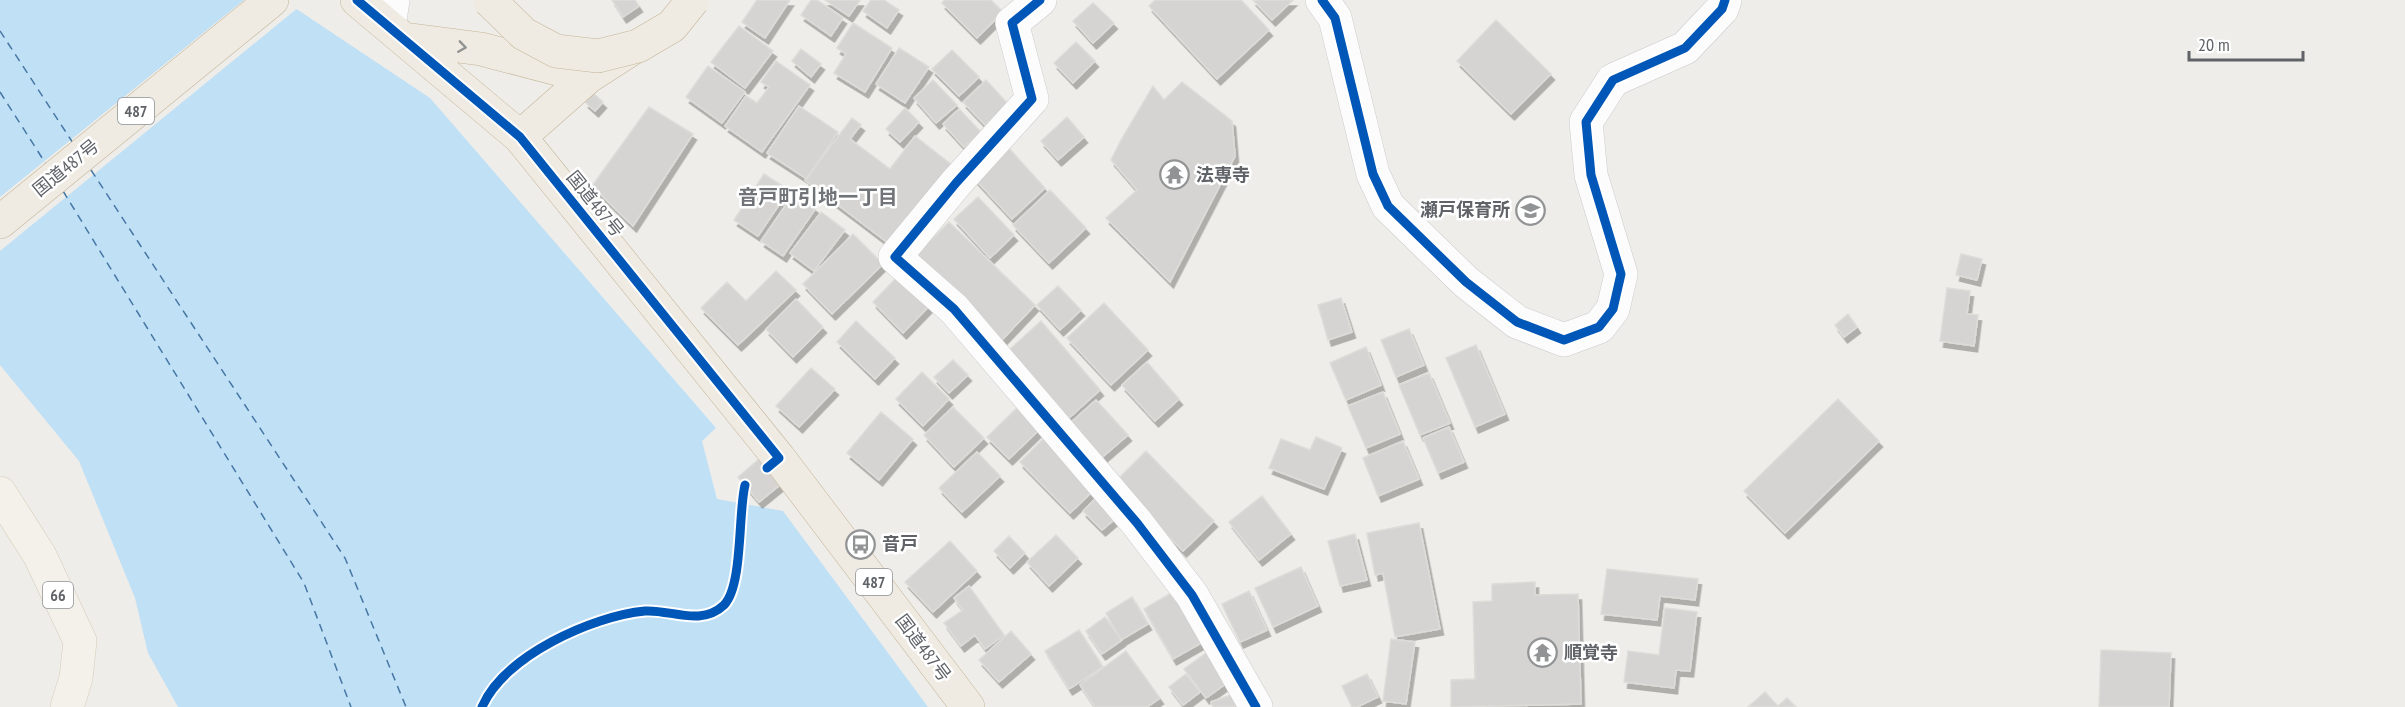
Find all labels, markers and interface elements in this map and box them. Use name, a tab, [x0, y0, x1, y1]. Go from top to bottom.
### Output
scale bar	[2189, 24, 2303, 62]
text: 20 m	[2198, 33, 2230, 56]
one-way arrow	[458, 40, 467, 52]
road number: 487	[118, 98, 154, 124]
street label: 国道487号	[28, 134, 103, 201]
temple icon: 法専寺	[1159, 159, 1191, 191]
place label: 法専寺	[1196, 163, 1250, 186]
street label: 国道487号	[562, 166, 629, 241]
district label: 音戸町引地一丁目	[738, 184, 898, 210]
school or university icon: 瀬戸保育所	[1515, 194, 1547, 226]
place label: 瀬戸保育所	[1420, 198, 1510, 221]
bus stop icon: 音戸	[845, 528, 877, 560]
place label: 音戸	[882, 532, 918, 555]
road number: 487	[856, 569, 892, 595]
road number: 66	[43, 582, 73, 608]
street label: 国道487号	[891, 610, 956, 686]
temple icon: 順覚寺	[1527, 637, 1559, 669]
place label: 順覚寺	[1564, 641, 1618, 664]

